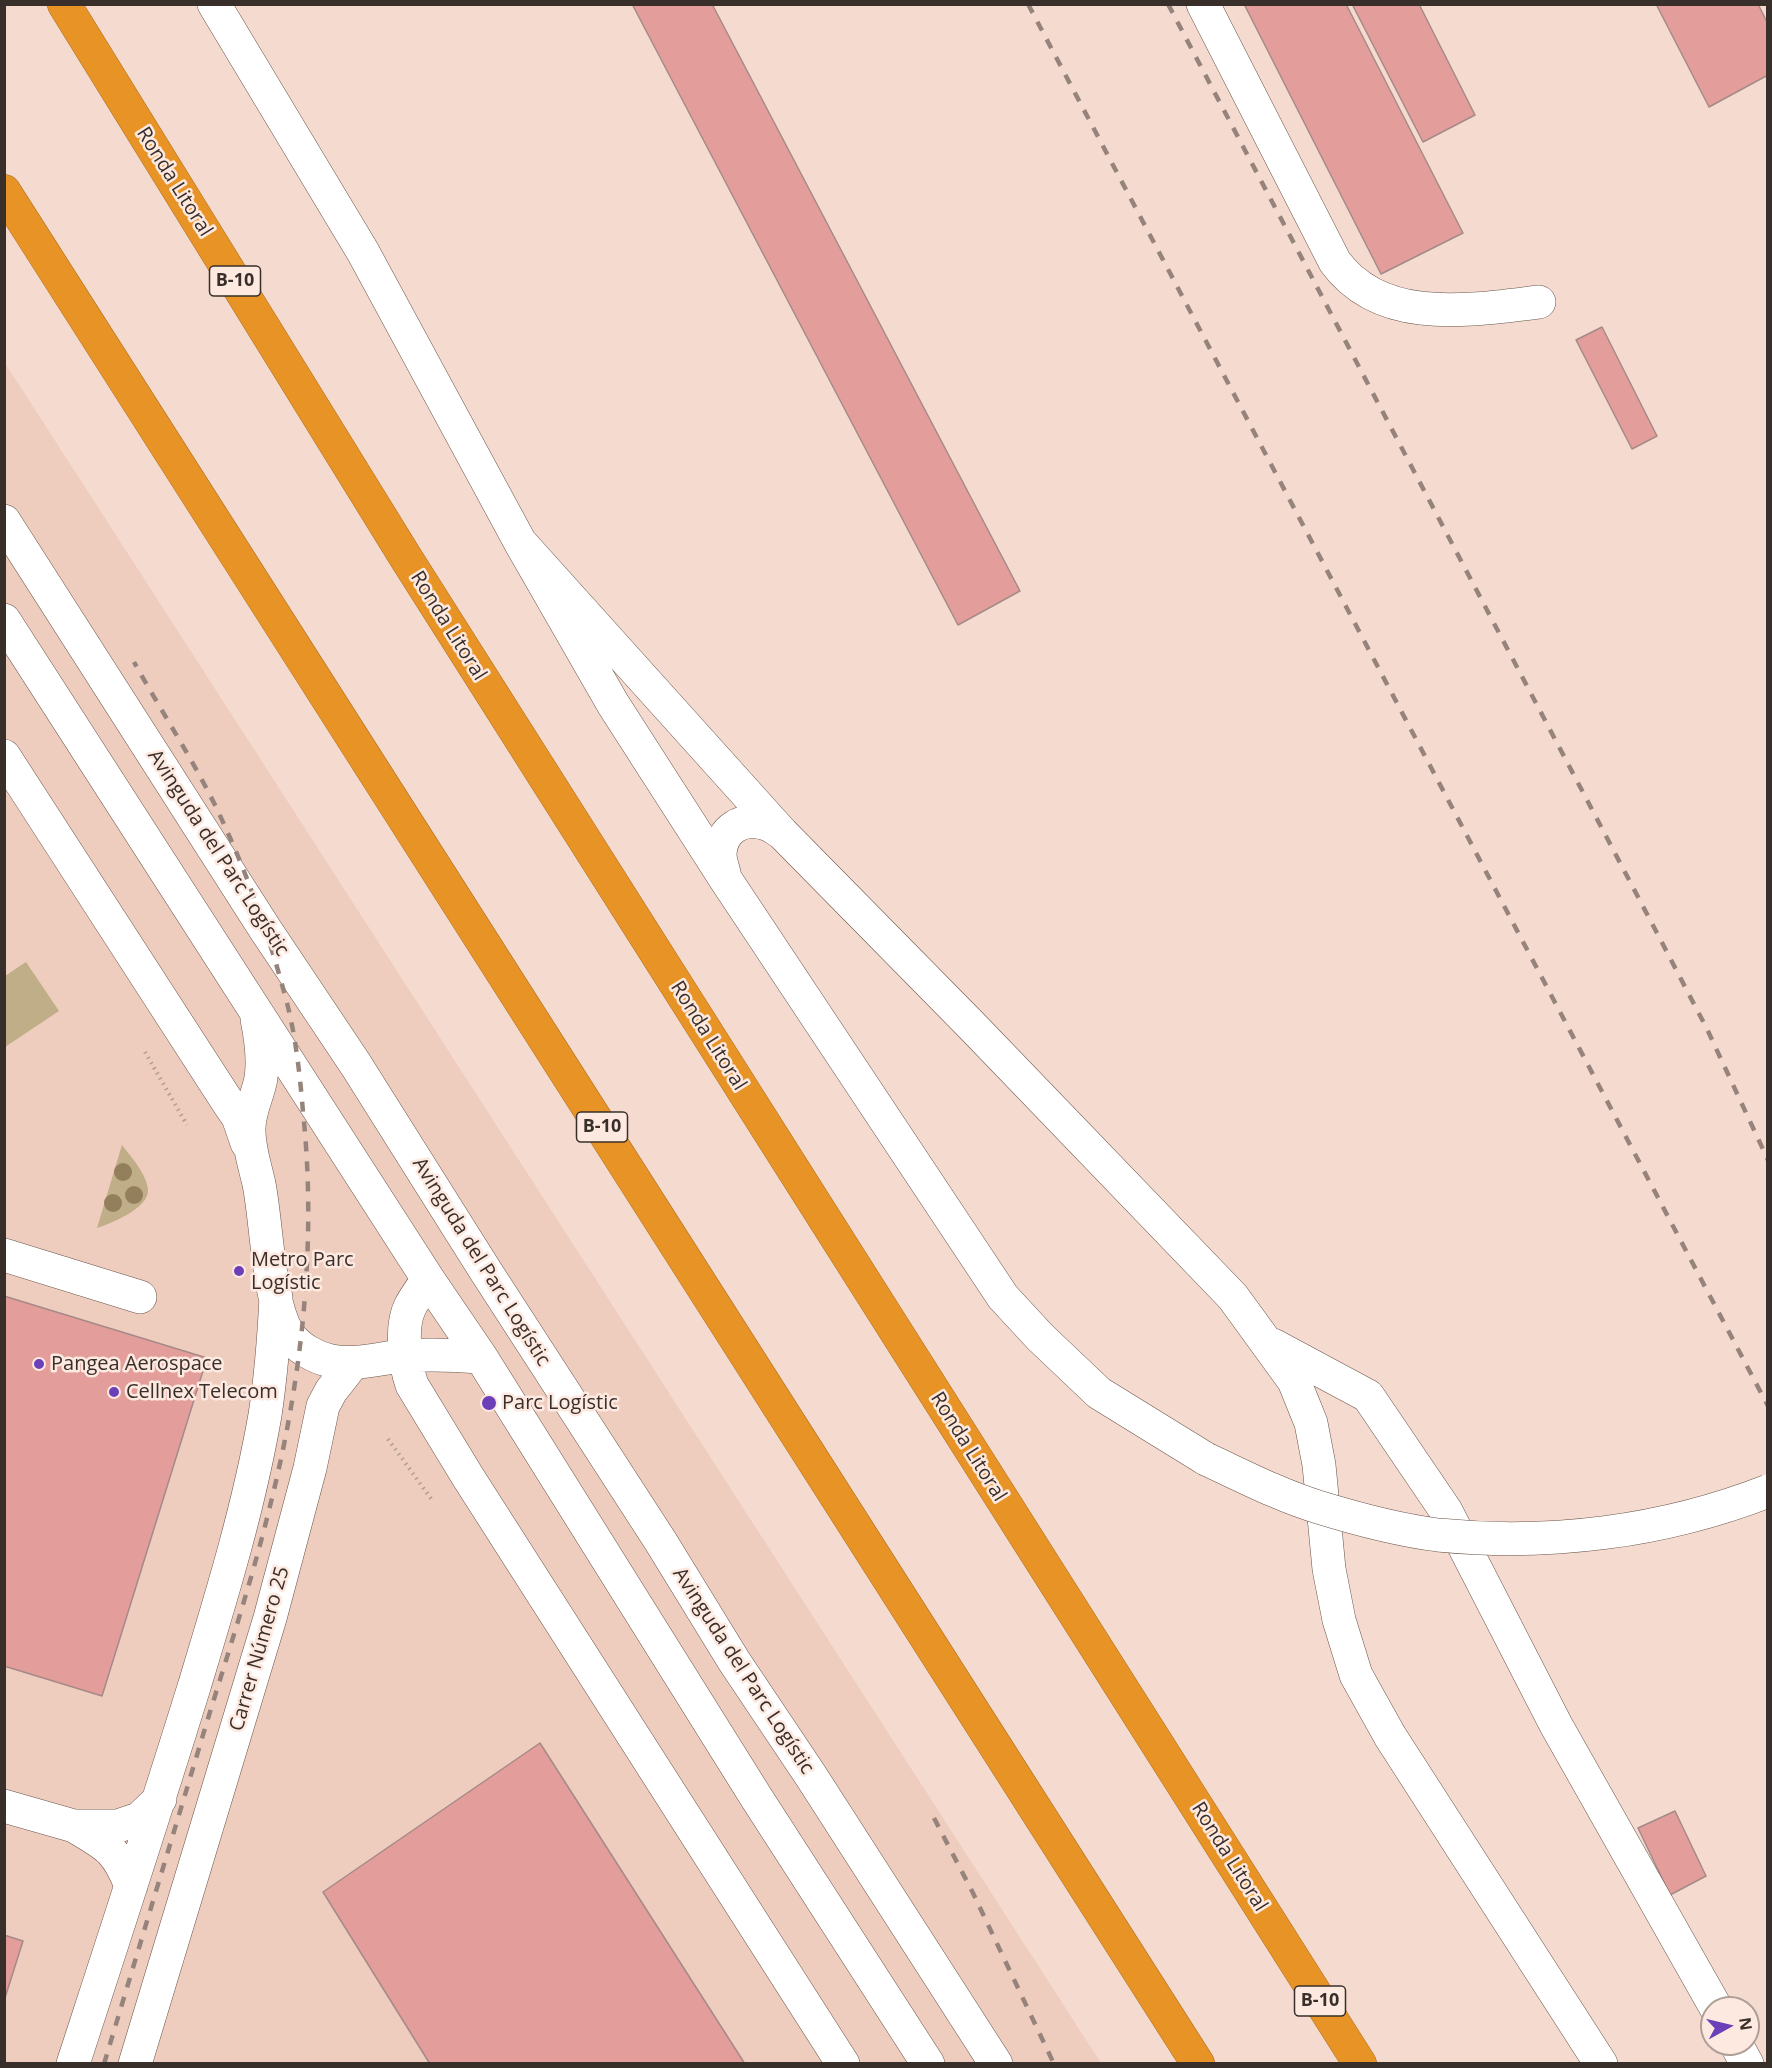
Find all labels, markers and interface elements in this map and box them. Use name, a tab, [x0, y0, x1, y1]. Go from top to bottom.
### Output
street label: Ronda Litoral	[131, 123, 217, 241]
road number: B-10	[210, 266, 260, 296]
street label: Ronda Litoral	[405, 567, 491, 685]
street label: Avinguda del Parc Logístic	[142, 745, 294, 961]
street label: Ronda Litoral	[665, 977, 751, 1095]
road number: B-10	[576, 1112, 628, 1142]
street label: Avinguda del Parc Logístic	[407, 1153, 555, 1371]
place label: Metro Parc Logístic	[251, 1248, 354, 1295]
marker: Metro Parc Logístic	[232, 1264, 246, 1278]
place label: Pangea Aerospace	[51, 1352, 223, 1376]
marker: Pangea Aerospace	[32, 1357, 46, 1371]
place label: Cellnex Telecom	[126, 1380, 278, 1404]
marker: Cellnex Telecom	[107, 1385, 121, 1399]
street label: Ronda Litoral	[925, 1388, 1011, 1506]
place label: Parc Logístic	[502, 1391, 618, 1415]
marker: Parc Logístic	[480, 1394, 498, 1412]
street label: Avinguda del Parc Logístic	[667, 1563, 819, 1779]
street label: Carrer Número 25	[225, 1564, 295, 1734]
street label: Ronda Litoral	[1186, 1798, 1272, 1916]
road number: B-10	[1294, 1986, 1346, 2016]
north arrow	[1700, 1996, 1760, 2056]
text: N	[1734, 2016, 1758, 2032]

